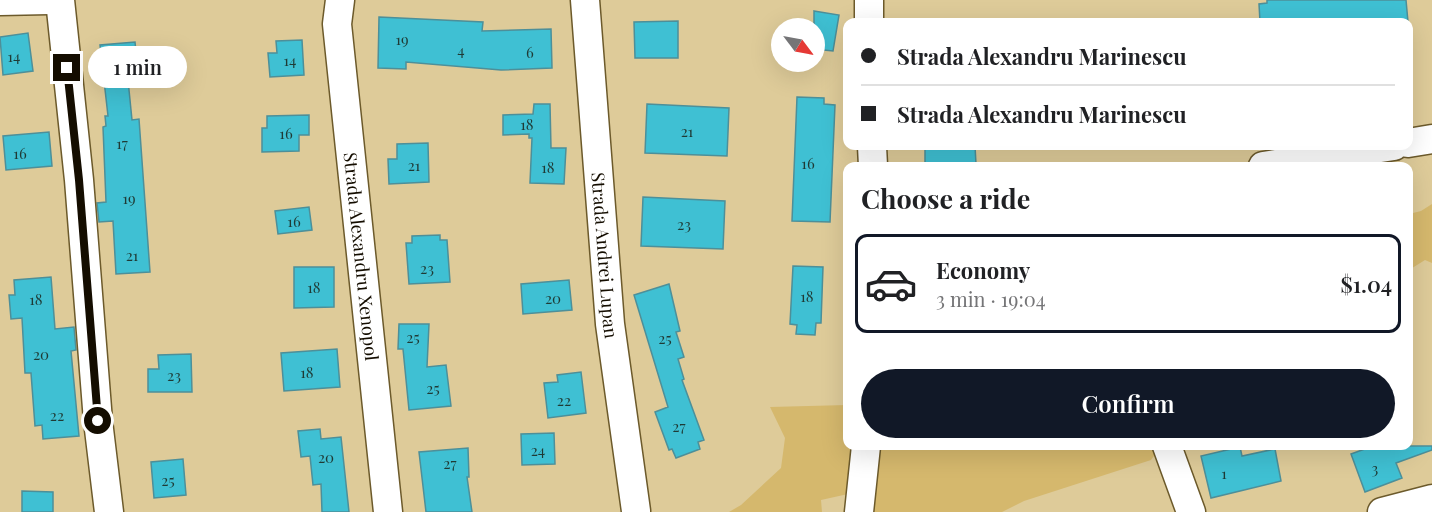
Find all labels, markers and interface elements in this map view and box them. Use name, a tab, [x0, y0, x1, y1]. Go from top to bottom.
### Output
north arrow	[771, 18, 825, 72]
map controls	[771, 18, 825, 72]
house number: 19	[395, 29, 409, 49]
house number: 4	[457, 40, 465, 60]
text: Strada Alexandru Marinescu	[897, 41, 1186, 71]
house number: 6	[526, 42, 534, 62]
house number: 14	[8, 46, 20, 66]
callout: 1 min	[88, 47, 187, 89]
house number: 14	[284, 50, 296, 70]
text: 1 min	[113, 53, 162, 80]
route end	[53, 54, 80, 81]
text: Strada Alexandru Marinescu	[897, 99, 1186, 129]
house number: 18	[520, 114, 534, 134]
house number: 21	[681, 121, 694, 141]
house number: 16	[279, 123, 293, 143]
house number: 17	[116, 133, 128, 153]
house number: 16	[13, 143, 27, 163]
street label: Strada Alexandru Xenopol	[338, 151, 384, 362]
house number: 16	[801, 153, 815, 173]
house number: 21	[408, 155, 421, 175]
house number: 18	[541, 157, 555, 177]
street label: Strada Andrei Lupan	[586, 171, 624, 340]
text: Choose a ride	[861, 180, 1030, 216]
house number: 19	[122, 188, 136, 208]
house number: 16	[287, 211, 301, 231]
house number: 23	[677, 214, 691, 234]
house number: 21	[126, 245, 139, 265]
text: Economy	[936, 255, 1030, 285]
icon: car	[864, 257, 918, 311]
house number: 23	[420, 258, 434, 278]
text: $1.04	[1341, 269, 1392, 299]
house number: 18	[307, 277, 321, 297]
text: 3 min · 19:04	[936, 285, 1046, 312]
house number: 18	[800, 286, 814, 306]
house number: 20	[545, 288, 561, 308]
house number: 18	[29, 289, 43, 309]
house number: 25	[406, 327, 420, 347]
house number: 25	[658, 328, 672, 348]
house number: 20	[33, 344, 49, 364]
house number: 18	[300, 362, 314, 382]
house number: 23	[167, 365, 181, 385]
button: Confirm	[861, 369, 1395, 438]
house number: 25	[426, 378, 440, 398]
house number: 22	[557, 390, 571, 410]
house number: 22	[50, 405, 64, 425]
route start	[84, 407, 111, 434]
house number: 27	[672, 416, 686, 436]
house number: 24	[531, 440, 545, 460]
house number: 20	[318, 447, 334, 467]
house number: 27	[443, 453, 457, 473]
house number: 3	[1372, 458, 1379, 478]
house number: 1	[1221, 463, 1227, 483]
house number: 25	[161, 470, 175, 490]

